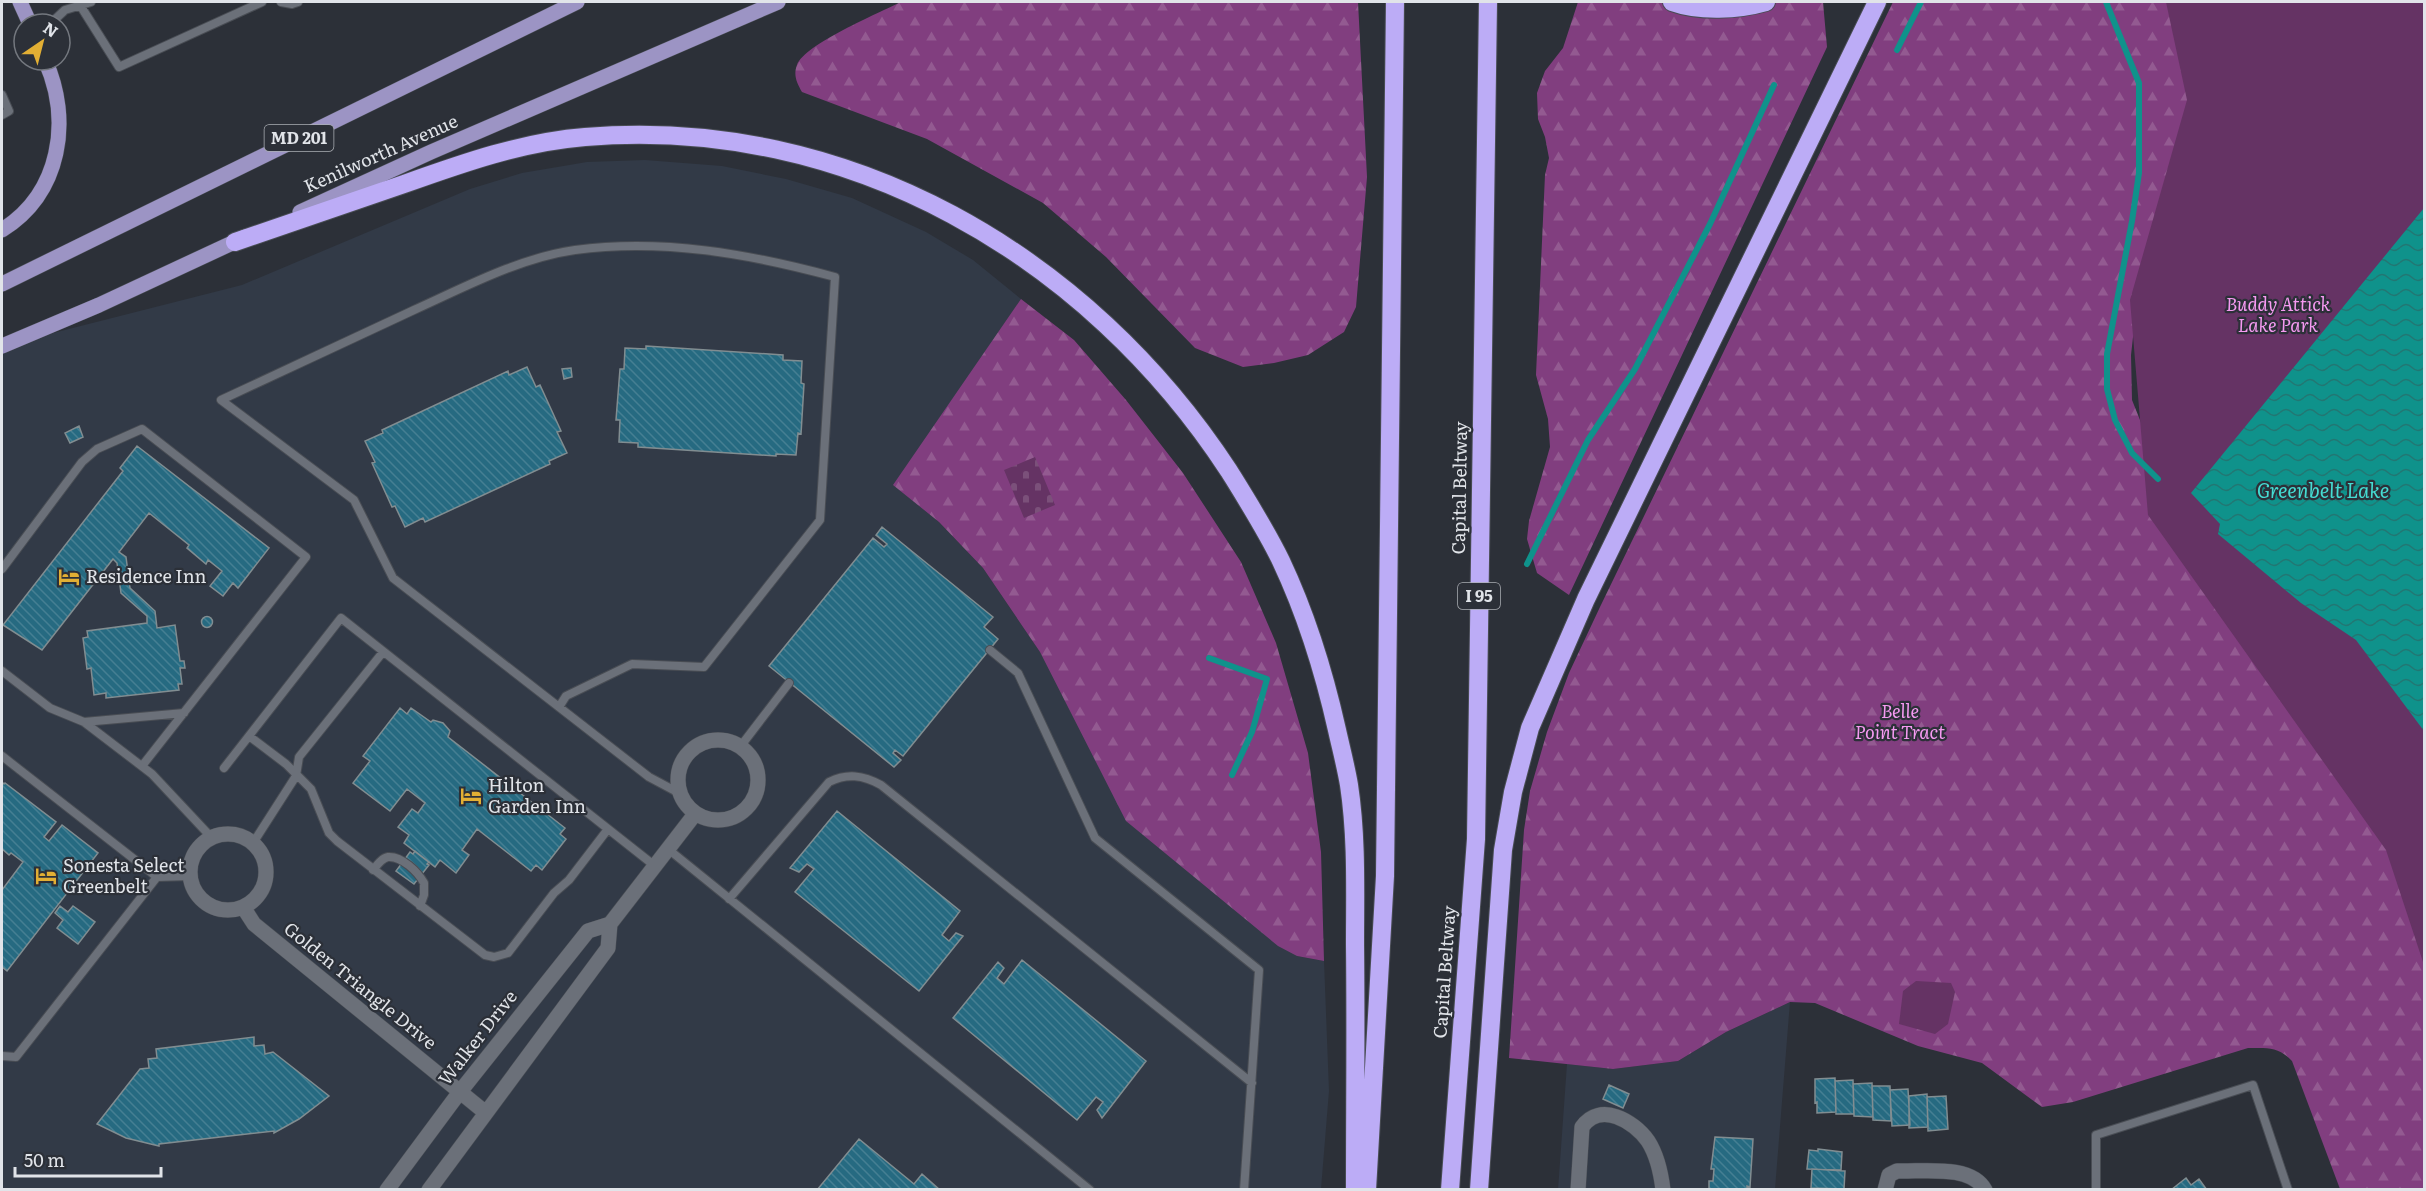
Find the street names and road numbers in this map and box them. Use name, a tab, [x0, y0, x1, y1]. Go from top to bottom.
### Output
street label: Kenilworth Avenue	[299, 107, 462, 199]
road number: MD 201	[264, 125, 334, 151]
street label: Capital Beltway	[1444, 421, 1473, 555]
road number: I 95	[1458, 583, 1500, 609]
street label: Capital Beltway	[1425, 904, 1462, 1039]
street label: Golden Triangle Drive	[279, 915, 443, 1055]
street label: Walker Drive	[431, 984, 523, 1090]

